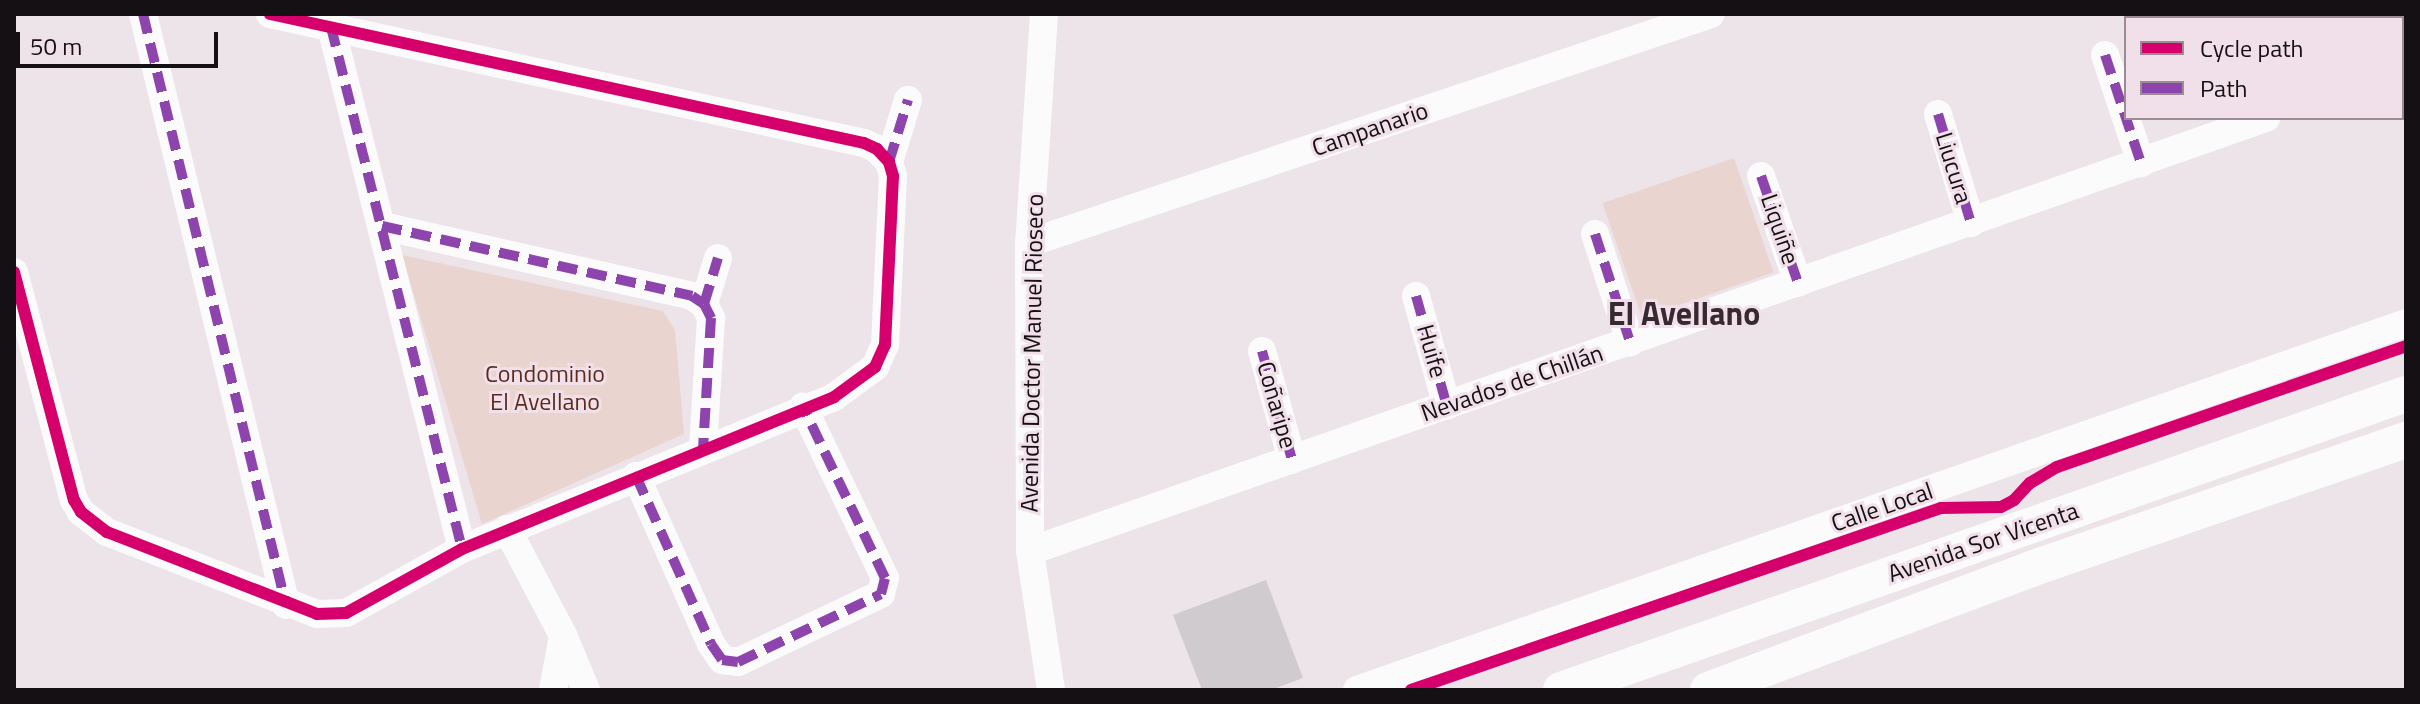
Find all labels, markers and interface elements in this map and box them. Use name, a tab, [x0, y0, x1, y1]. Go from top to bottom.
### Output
scale bar	[20, 16, 222, 66]
legend	[2124, 16, 2404, 120]
text: 50 m	[30, 28, 82, 64]
text: Cycle path	[2200, 30, 2303, 66]
text: Path	[2200, 70, 2247, 106]
street label: Campanario	[1308, 96, 1432, 162]
street label: Liucura	[1930, 129, 1978, 207]
street label: Liquiñe	[1755, 190, 1805, 268]
street label: Avenida Doctor Manuel Rioseco	[1015, 194, 1049, 512]
district label: El Avellano	[1608, 294, 1760, 332]
street label: Huife	[1411, 321, 1453, 381]
street label: Nevados de Chillán	[1417, 338, 1607, 428]
street label: Coñaripe	[1251, 358, 1303, 452]
park label: Condominio El Avellano	[485, 360, 605, 416]
street label: Calle Local	[1827, 476, 1937, 538]
street label: Avenida Sor Vicenta	[1884, 496, 2082, 588]

